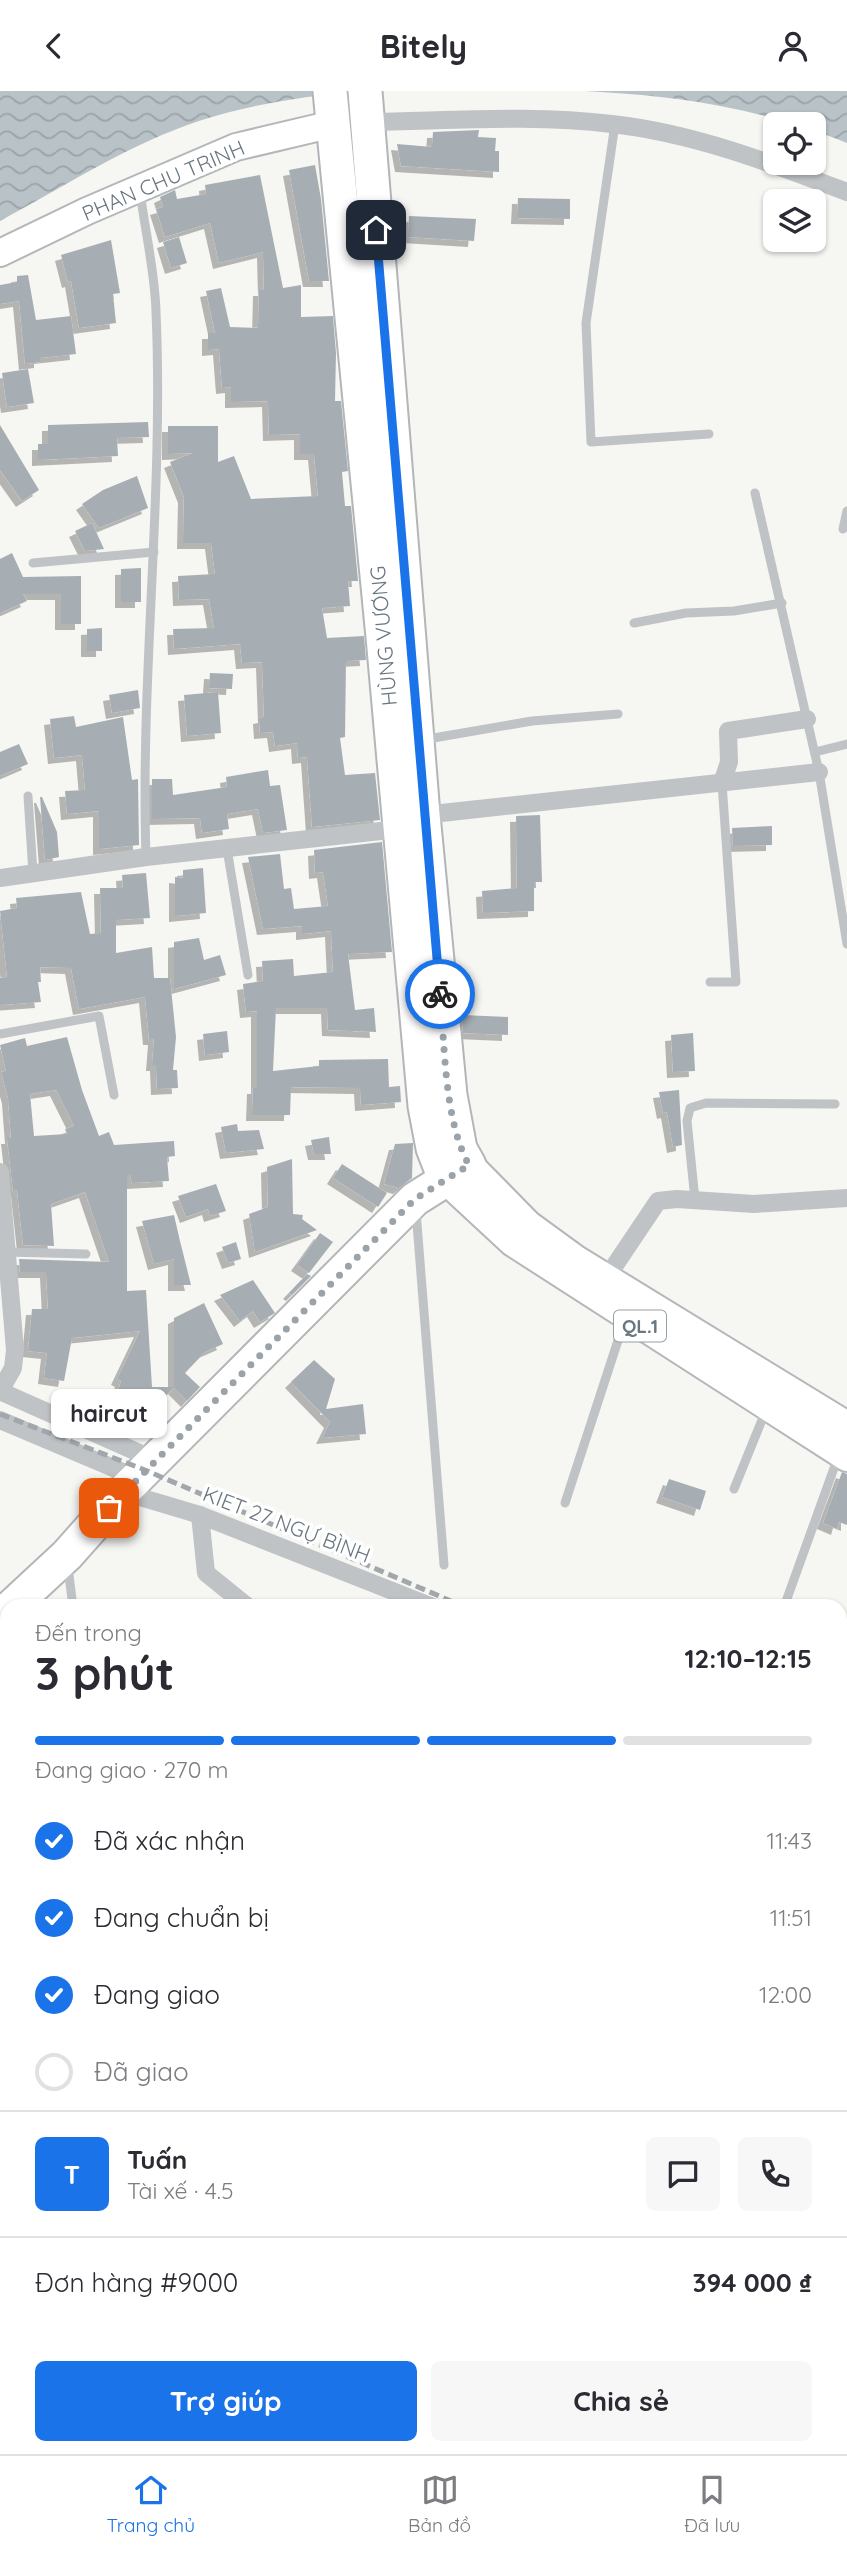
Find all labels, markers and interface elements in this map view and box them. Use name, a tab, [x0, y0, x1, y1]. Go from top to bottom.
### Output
text: Bitely	[380, 26, 467, 66]
icon: back	[35, 27, 73, 65]
icon: person	[774, 27, 812, 65]
map controls	[763, 112, 826, 252]
button: locate	[763, 112, 826, 175]
street label: PHAN CHU TRINH	[78, 134, 248, 226]
button: layers	[763, 189, 826, 252]
pin	[346, 200, 406, 260]
icon: home	[357, 211, 395, 249]
street label: HÙNG VƯƠNG	[364, 565, 402, 707]
courier	[405, 959, 475, 1029]
icon: bike	[421, 975, 459, 1013]
road number: QL.1	[614, 1310, 666, 1341]
callout: haircut	[51, 1389, 167, 1438]
text: haircut	[70, 1399, 148, 1428]
pin	[79, 1478, 139, 1538]
street label: KIET 27 NGỰ BÌNH	[200, 1480, 374, 1568]
icon: bag	[90, 1489, 128, 1527]
text: Đến trong	[35, 1618, 142, 1647]
text: 12:10–12:15	[684, 1642, 812, 1675]
text: 3 phút	[35, 1644, 174, 1702]
text: Đang giao · 270 m	[35, 1755, 229, 1784]
icon: check	[35, 1822, 73, 1860]
text: Đã xác nhận	[94, 1824, 245, 1857]
text: 11:43	[767, 1826, 812, 1855]
icon: check	[35, 1899, 73, 1937]
text: Đang chuẩn bị	[94, 1901, 269, 1934]
text: 11:51	[770, 1903, 812, 1932]
icon: check	[35, 1976, 73, 2014]
text: Đang giao	[94, 1978, 220, 2011]
text: 12:00	[759, 1980, 812, 2009]
text: Đã giao	[94, 2055, 189, 2088]
button: chat	[646, 2137, 720, 2211]
button: phone	[738, 2137, 812, 2211]
text: Tuấn	[127, 2143, 187, 2176]
text: T	[64, 2158, 80, 2191]
text: Tài xế · 4.5	[127, 2176, 233, 2205]
text: Đơn hàng #9000	[35, 2266, 238, 2299]
text: 394 000 ₫	[692, 2266, 812, 2299]
button: Trợ giúp	[35, 2361, 417, 2441]
button: Chia sẻ	[431, 2361, 812, 2441]
tab: Trang chủ	[107, 2471, 195, 2537]
tab: Bản đồ	[408, 2471, 471, 2537]
tab: Đã lưu	[684, 2471, 740, 2537]

